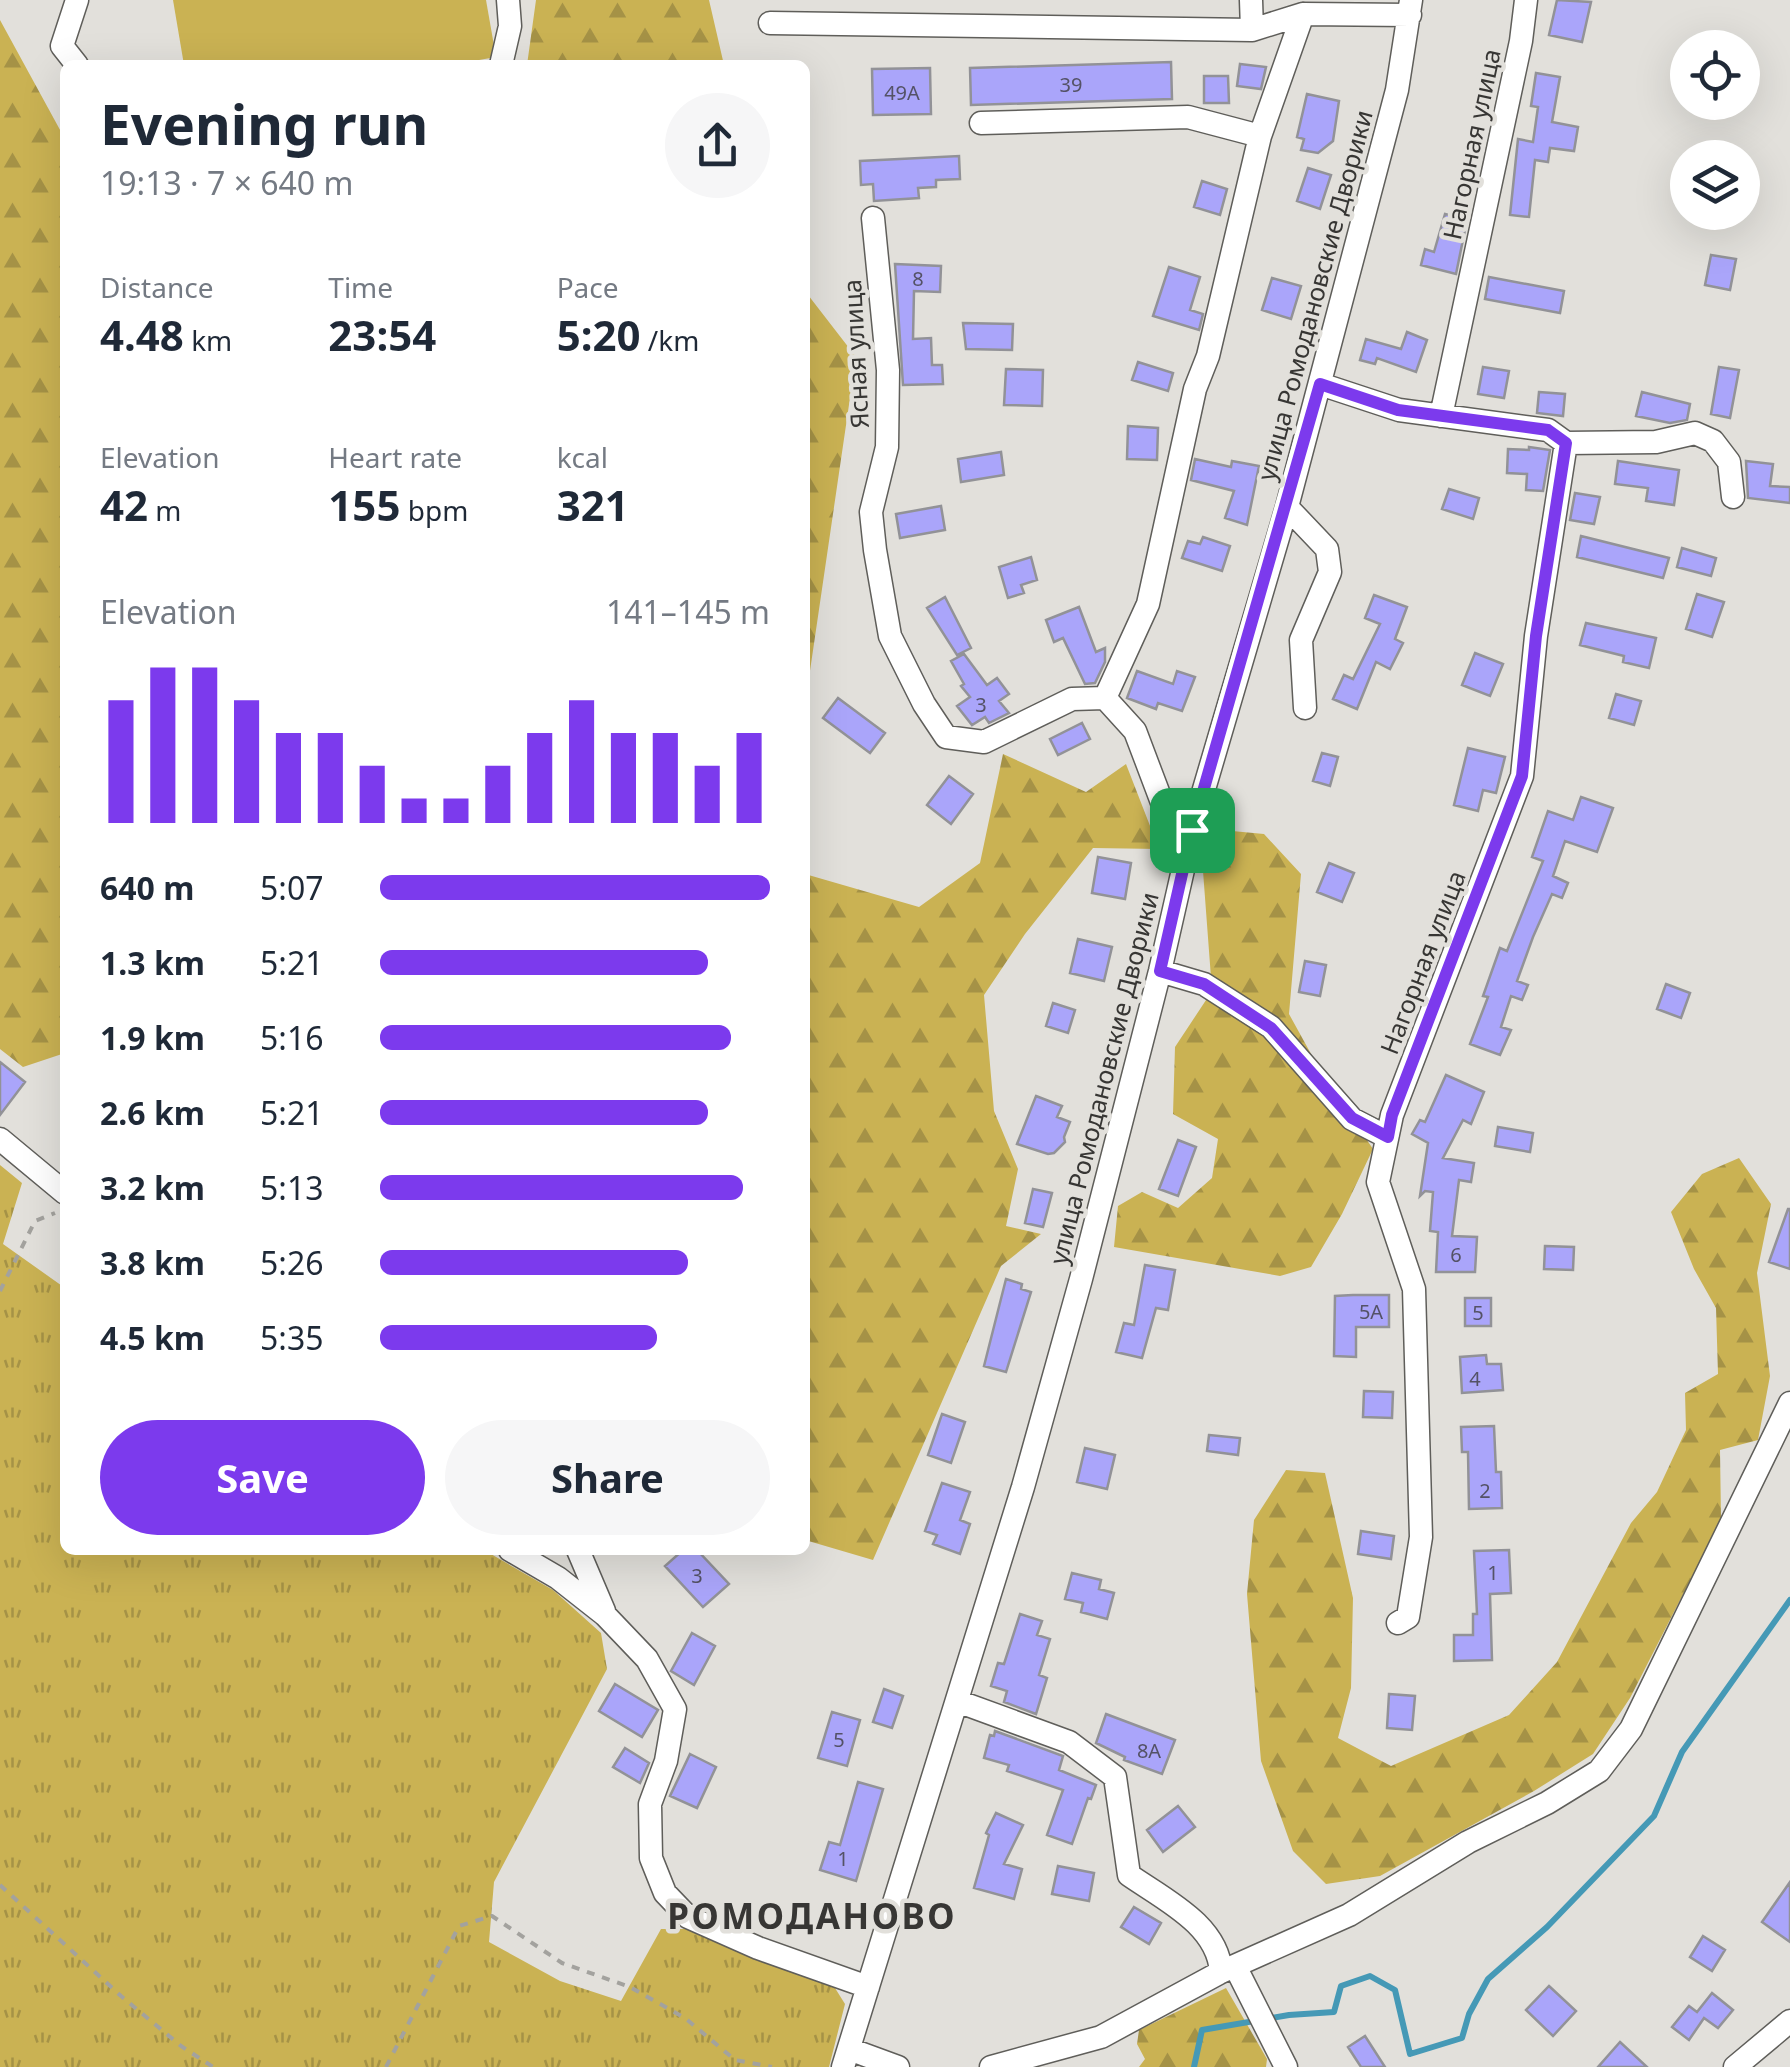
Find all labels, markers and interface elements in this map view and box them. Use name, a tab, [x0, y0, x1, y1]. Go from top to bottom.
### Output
map controls	[1670, 30, 1760, 230]
button: locate	[1670, 30, 1760, 120]
street label: Нагорная улица	[1434, 45, 1508, 243]
house number: 39	[1060, 71, 1082, 98]
house number: 49А	[884, 79, 920, 106]
text: Evening run	[100, 86, 428, 161]
button: share	[665, 93, 770, 198]
street label: улица Ромодановские Дворики	[1248, 106, 1380, 484]
button: layers	[1670, 140, 1760, 230]
text: 19:13 · 7 × 640 m	[100, 161, 353, 204]
house number: 8	[912, 265, 924, 292]
text: Distance	[100, 268, 213, 306]
text: Time	[328, 268, 393, 306]
text: Pace	[557, 268, 619, 306]
street label: Ясная улица	[834, 279, 876, 429]
text: 4.48	[100, 306, 184, 363]
text: 23:54	[328, 306, 436, 363]
text: 5:20	[557, 306, 641, 363]
text: km	[184, 321, 232, 359]
text: /km	[641, 321, 699, 359]
text: Elevation	[100, 438, 220, 476]
text: Heart rate	[328, 438, 462, 476]
text: kcal	[557, 438, 608, 476]
text: 42	[100, 476, 148, 533]
text: 155	[328, 476, 400, 533]
text: 321	[557, 476, 629, 533]
text: m	[148, 491, 182, 529]
text: bpm	[400, 491, 468, 529]
text: Elevation	[100, 590, 237, 633]
text: 141–145 m	[606, 590, 770, 633]
house number: 3	[975, 691, 987, 718]
pin	[1150, 788, 1235, 873]
icon: arrive	[1165, 803, 1220, 858]
street label: Нагорная улица	[1371, 865, 1473, 1059]
text: 640 m	[100, 866, 194, 909]
text: 5:07	[260, 866, 324, 909]
street label: улица Ромодановские Дворики	[1040, 888, 1166, 1268]
text: 1.3 km	[100, 941, 205, 984]
text: 5:21	[260, 941, 324, 984]
text: 1.9 km	[100, 1016, 205, 1059]
text: 5:16	[260, 1016, 324, 1059]
text: 2.6 km	[100, 1091, 205, 1134]
text: 5:21	[260, 1091, 324, 1134]
text: 3.2 km	[100, 1166, 205, 1209]
text: 5:13	[260, 1166, 324, 1209]
text: 3.8 km	[100, 1241, 205, 1284]
text: 5:26	[260, 1241, 324, 1284]
house number: 6	[1450, 1241, 1462, 1268]
house number: 5А	[1359, 1298, 1383, 1325]
house number: 5	[1472, 1299, 1484, 1326]
text: 4.5 km	[100, 1316, 205, 1359]
text: 5:35	[260, 1316, 324, 1359]
house number: 4	[1469, 1365, 1481, 1392]
button: Save	[100, 1420, 425, 1535]
button: Share	[445, 1420, 770, 1535]
house number: 2	[1479, 1477, 1491, 1504]
house number: 1	[1487, 1559, 1499, 1586]
house number: 3	[691, 1562, 703, 1589]
house number: 5	[833, 1726, 845, 1753]
house number: 8А	[1137, 1737, 1161, 1764]
house number: 1	[837, 1845, 849, 1872]
district label: РОМОДАНОВО	[667, 1892, 957, 1939]

